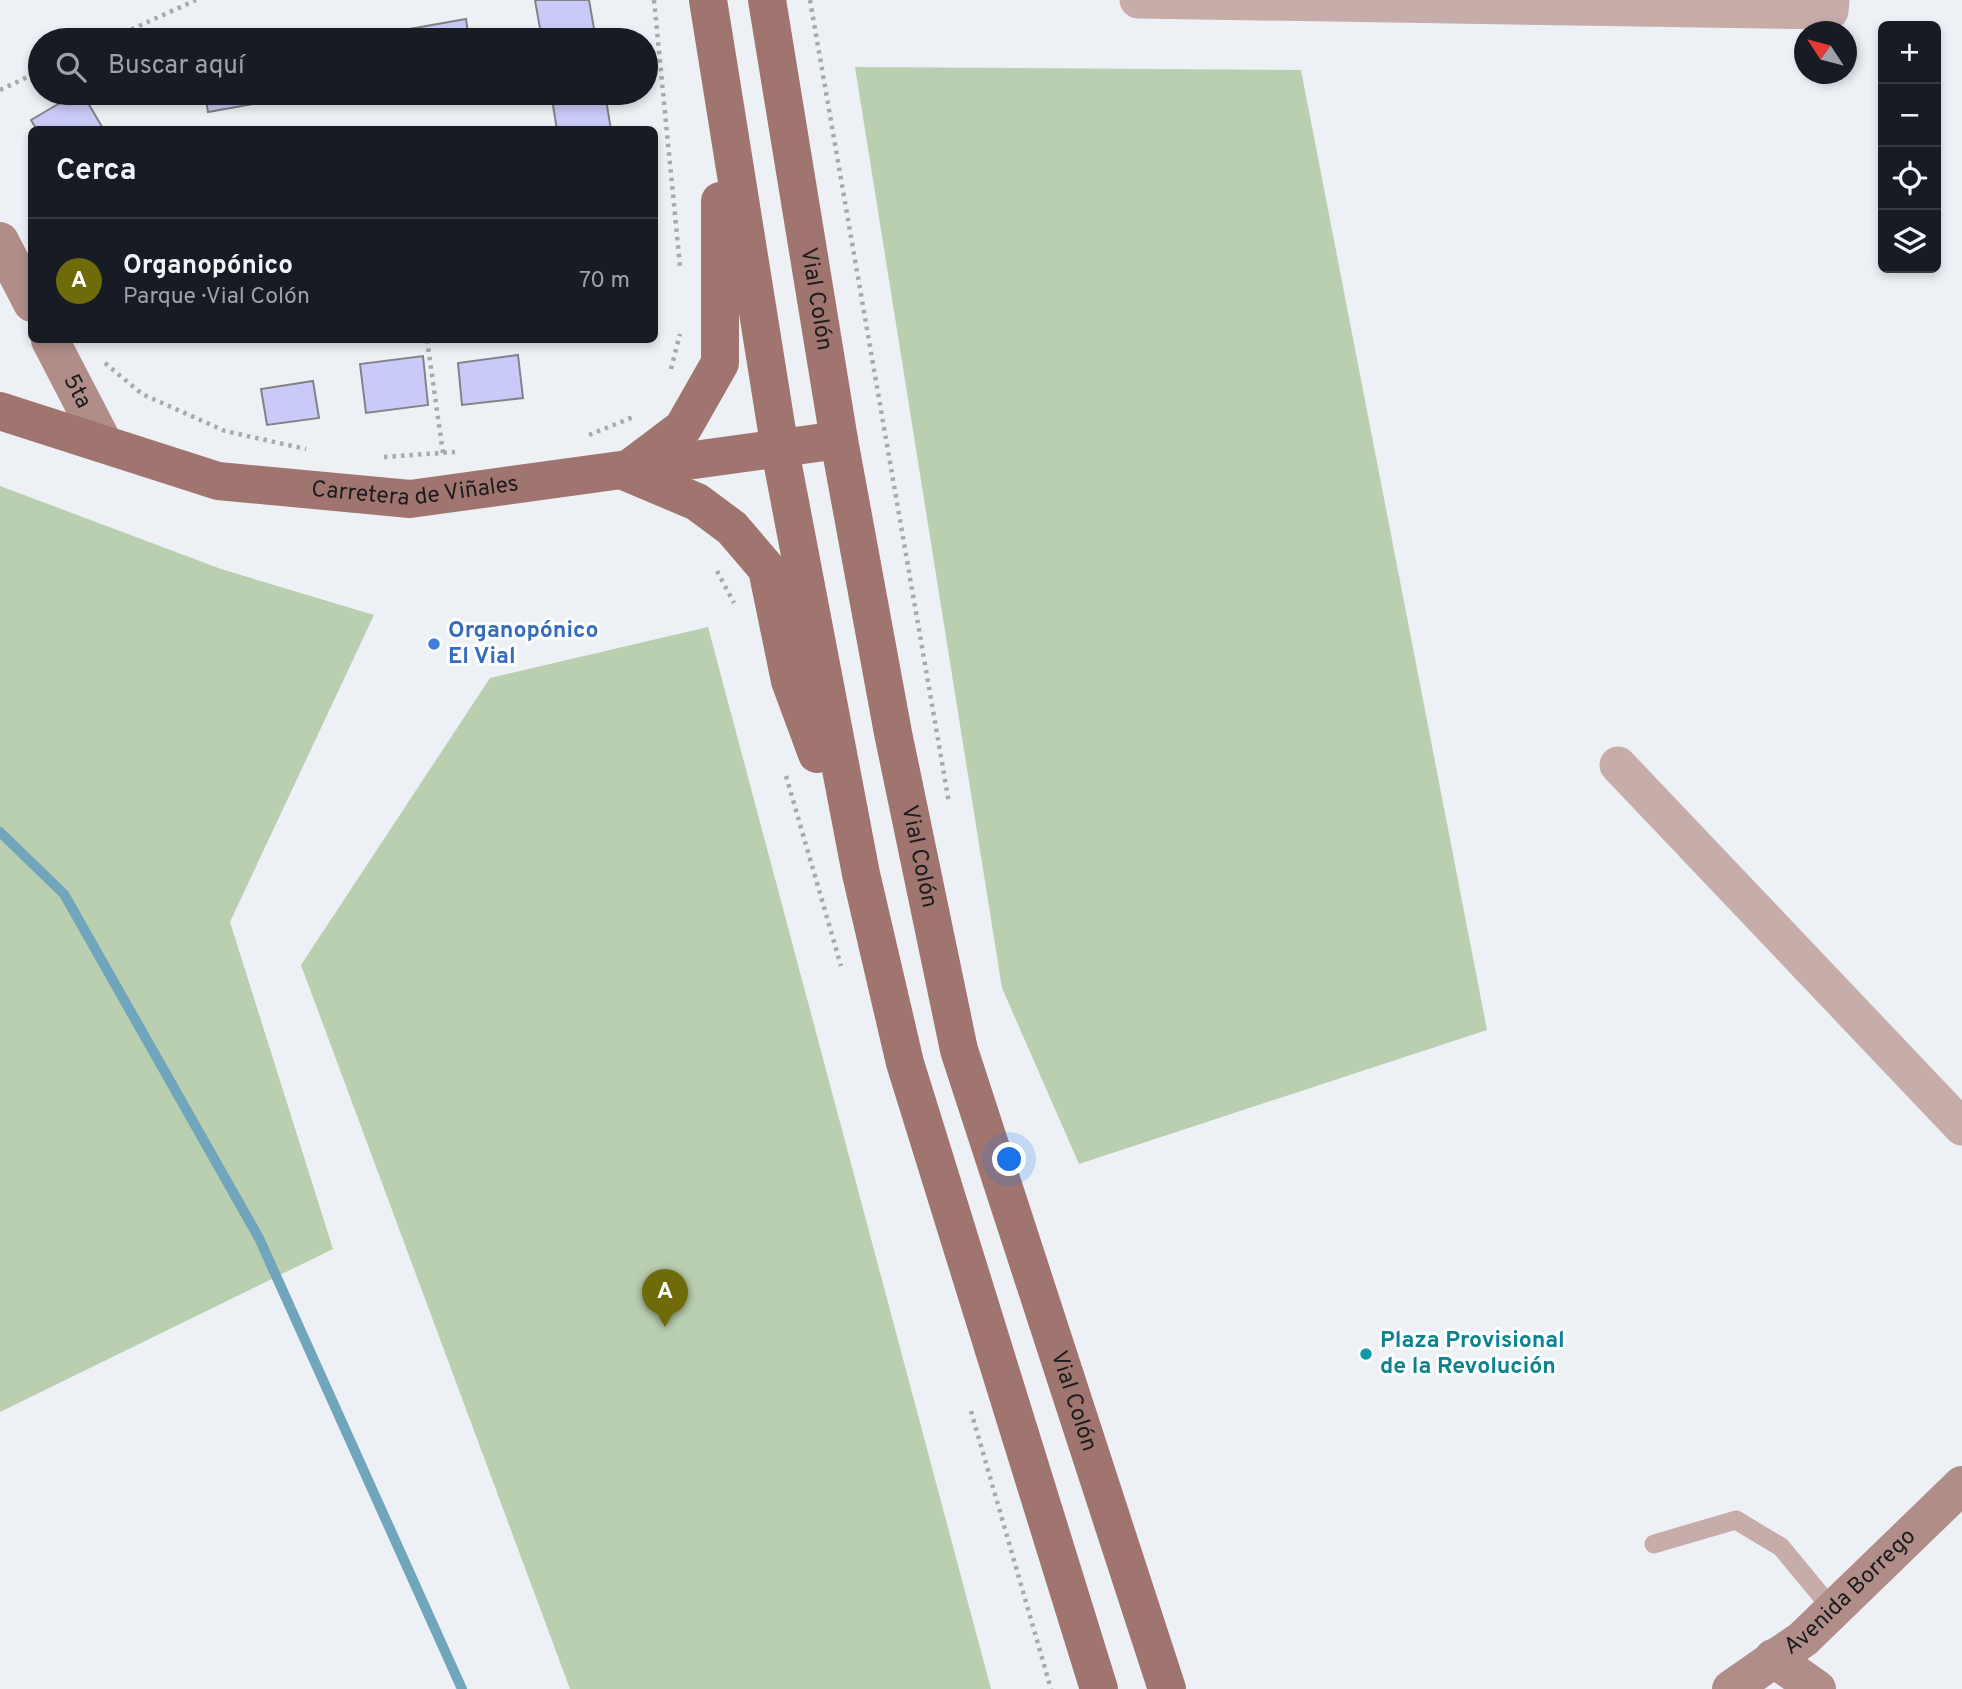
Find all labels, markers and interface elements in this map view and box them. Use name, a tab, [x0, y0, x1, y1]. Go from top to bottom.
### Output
north arrow	[1794, 21, 1857, 84]
map controls	[1878, 21, 1941, 273]
button: +	[1878, 21, 1941, 84]
search box	[28, 28, 658, 105]
icon: search	[52, 48, 90, 86]
text: Buscar aquí	[108, 50, 245, 83]
button: −	[1878, 84, 1941, 147]
button: locate	[1878, 147, 1941, 210]
text: Cerca	[56, 153, 136, 190]
button: layers	[1878, 210, 1941, 273]
street label: Vial Colón	[793, 245, 839, 353]
text: Organopónico	[123, 250, 293, 283]
text: A	[71, 267, 87, 296]
text: 70 m	[579, 267, 630, 296]
text: Parque · Vial Colón	[123, 283, 310, 312]
street label: 5ta	[56, 369, 98, 414]
street label: Carretera de Viñales	[310, 470, 520, 513]
place label: Organopónico El Vial	[448, 617, 598, 672]
marker: Organopónico El Vial	[426, 636, 442, 652]
street label: Vial Colón	[894, 803, 944, 910]
your location	[992, 1142, 1026, 1176]
pin: A	[642, 1269, 688, 1327]
place label: Plaza Provisional de la Revolución	[1380, 1327, 1565, 1382]
marker: Plaza Provisional de la Revolución	[1358, 1346, 1374, 1362]
street label: Vial Colón	[1043, 1347, 1103, 1455]
street label: Avenida Borrego	[1779, 1523, 1922, 1662]

